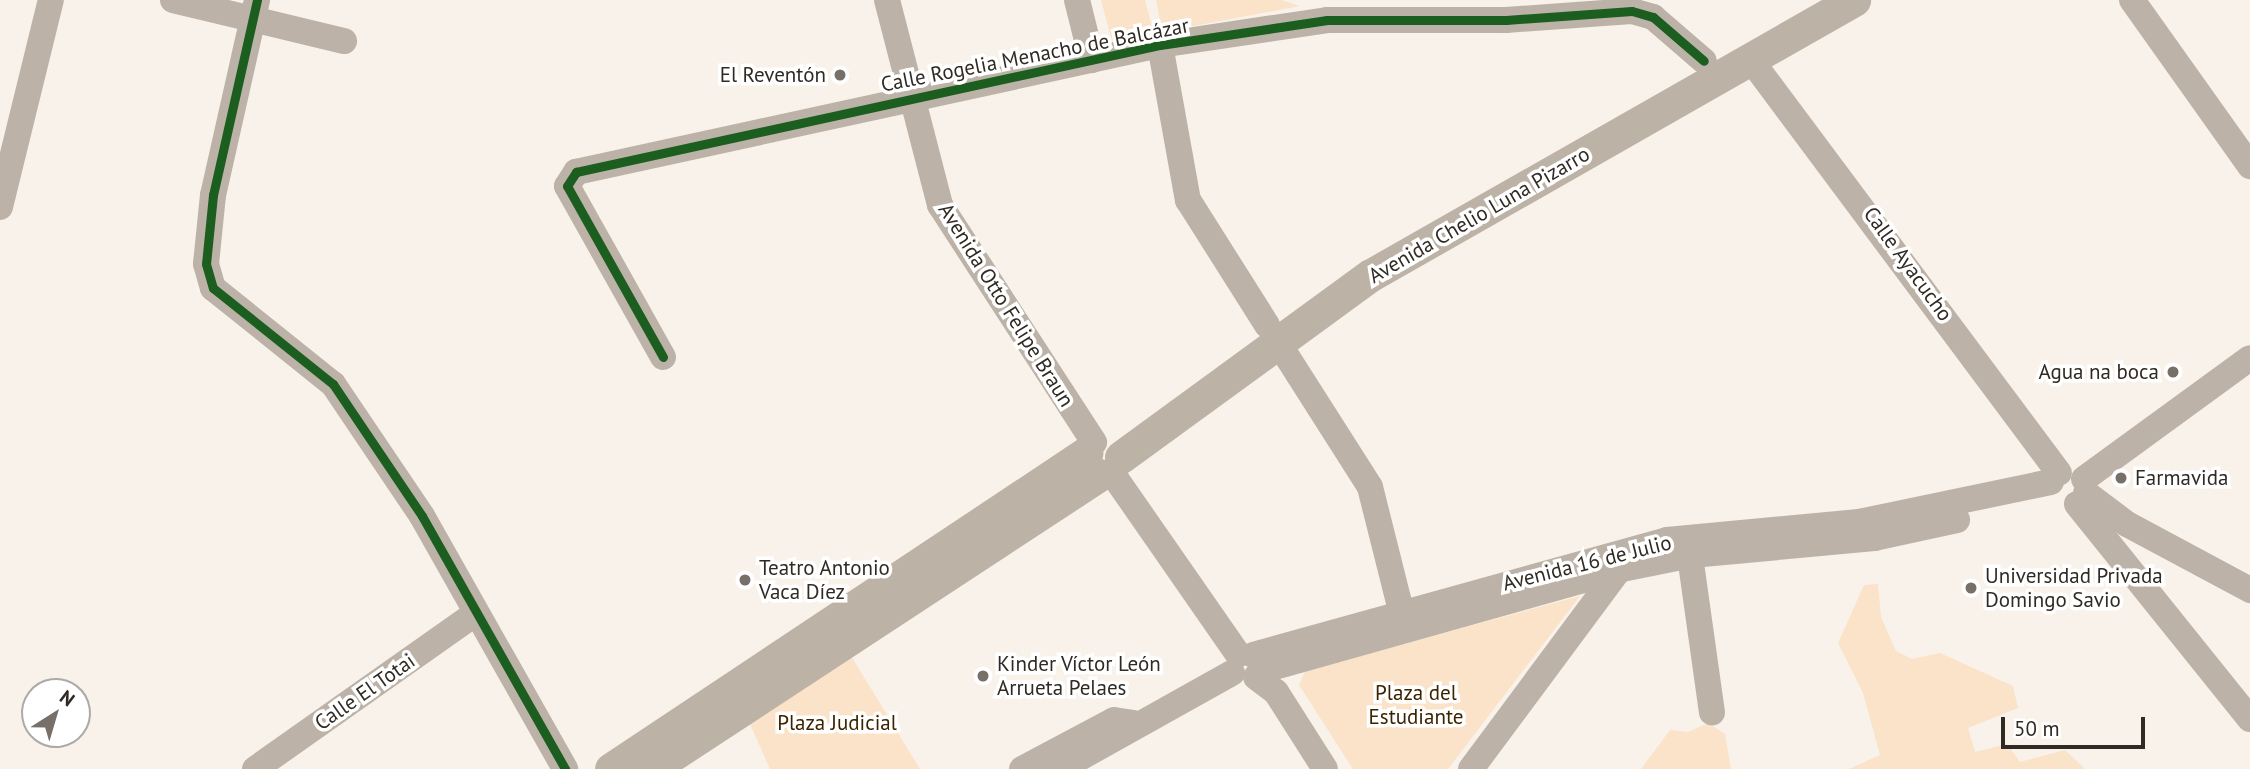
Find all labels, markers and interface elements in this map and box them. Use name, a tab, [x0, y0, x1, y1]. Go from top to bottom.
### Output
street label: Calle Rogelia Menacho de Balcázar	[879, 13, 1191, 97]
place label: El Reventón	[720, 62, 826, 88]
marker: El Reventón	[832, 67, 848, 83]
street label: Avenida Chelio Luna Pizarro	[1364, 141, 1594, 289]
street label: Avenida Otto Felipe Braun	[933, 199, 1079, 411]
street label: Calle Ayacucho	[1858, 202, 1958, 326]
place label: Agua na boca	[2038, 359, 2159, 385]
marker: Agua na boca	[2165, 364, 2181, 380]
place label: Farmavida	[2135, 465, 2228, 491]
marker: Farmavida	[2113, 470, 2129, 486]
street label: Avenida 16 de Julio	[1500, 530, 1674, 596]
place label: Teatro Antonio Vaca Díez	[759, 555, 890, 605]
place label: Universidad Privada Domingo Savio	[1985, 563, 2163, 613]
marker: Teatro Antonio Vaca Díez	[737, 572, 753, 588]
marker: Universidad Privada Domingo Savio	[1963, 580, 1979, 596]
street label: Calle El Totai	[310, 648, 420, 736]
place label: Kinder Víctor León Arrueta Pelaes	[997, 651, 1161, 701]
marker: Kinder Víctor León Arrueta Pelaes	[975, 668, 991, 684]
north arrow	[21, 678, 91, 748]
park label: Plaza del Estudiante	[1369, 680, 1463, 730]
text: N	[55, 684, 80, 711]
scale bar	[2005, 702, 2148, 746]
park label: Plaza Judicial	[777, 710, 897, 736]
text: 50 m	[2014, 715, 2060, 742]

